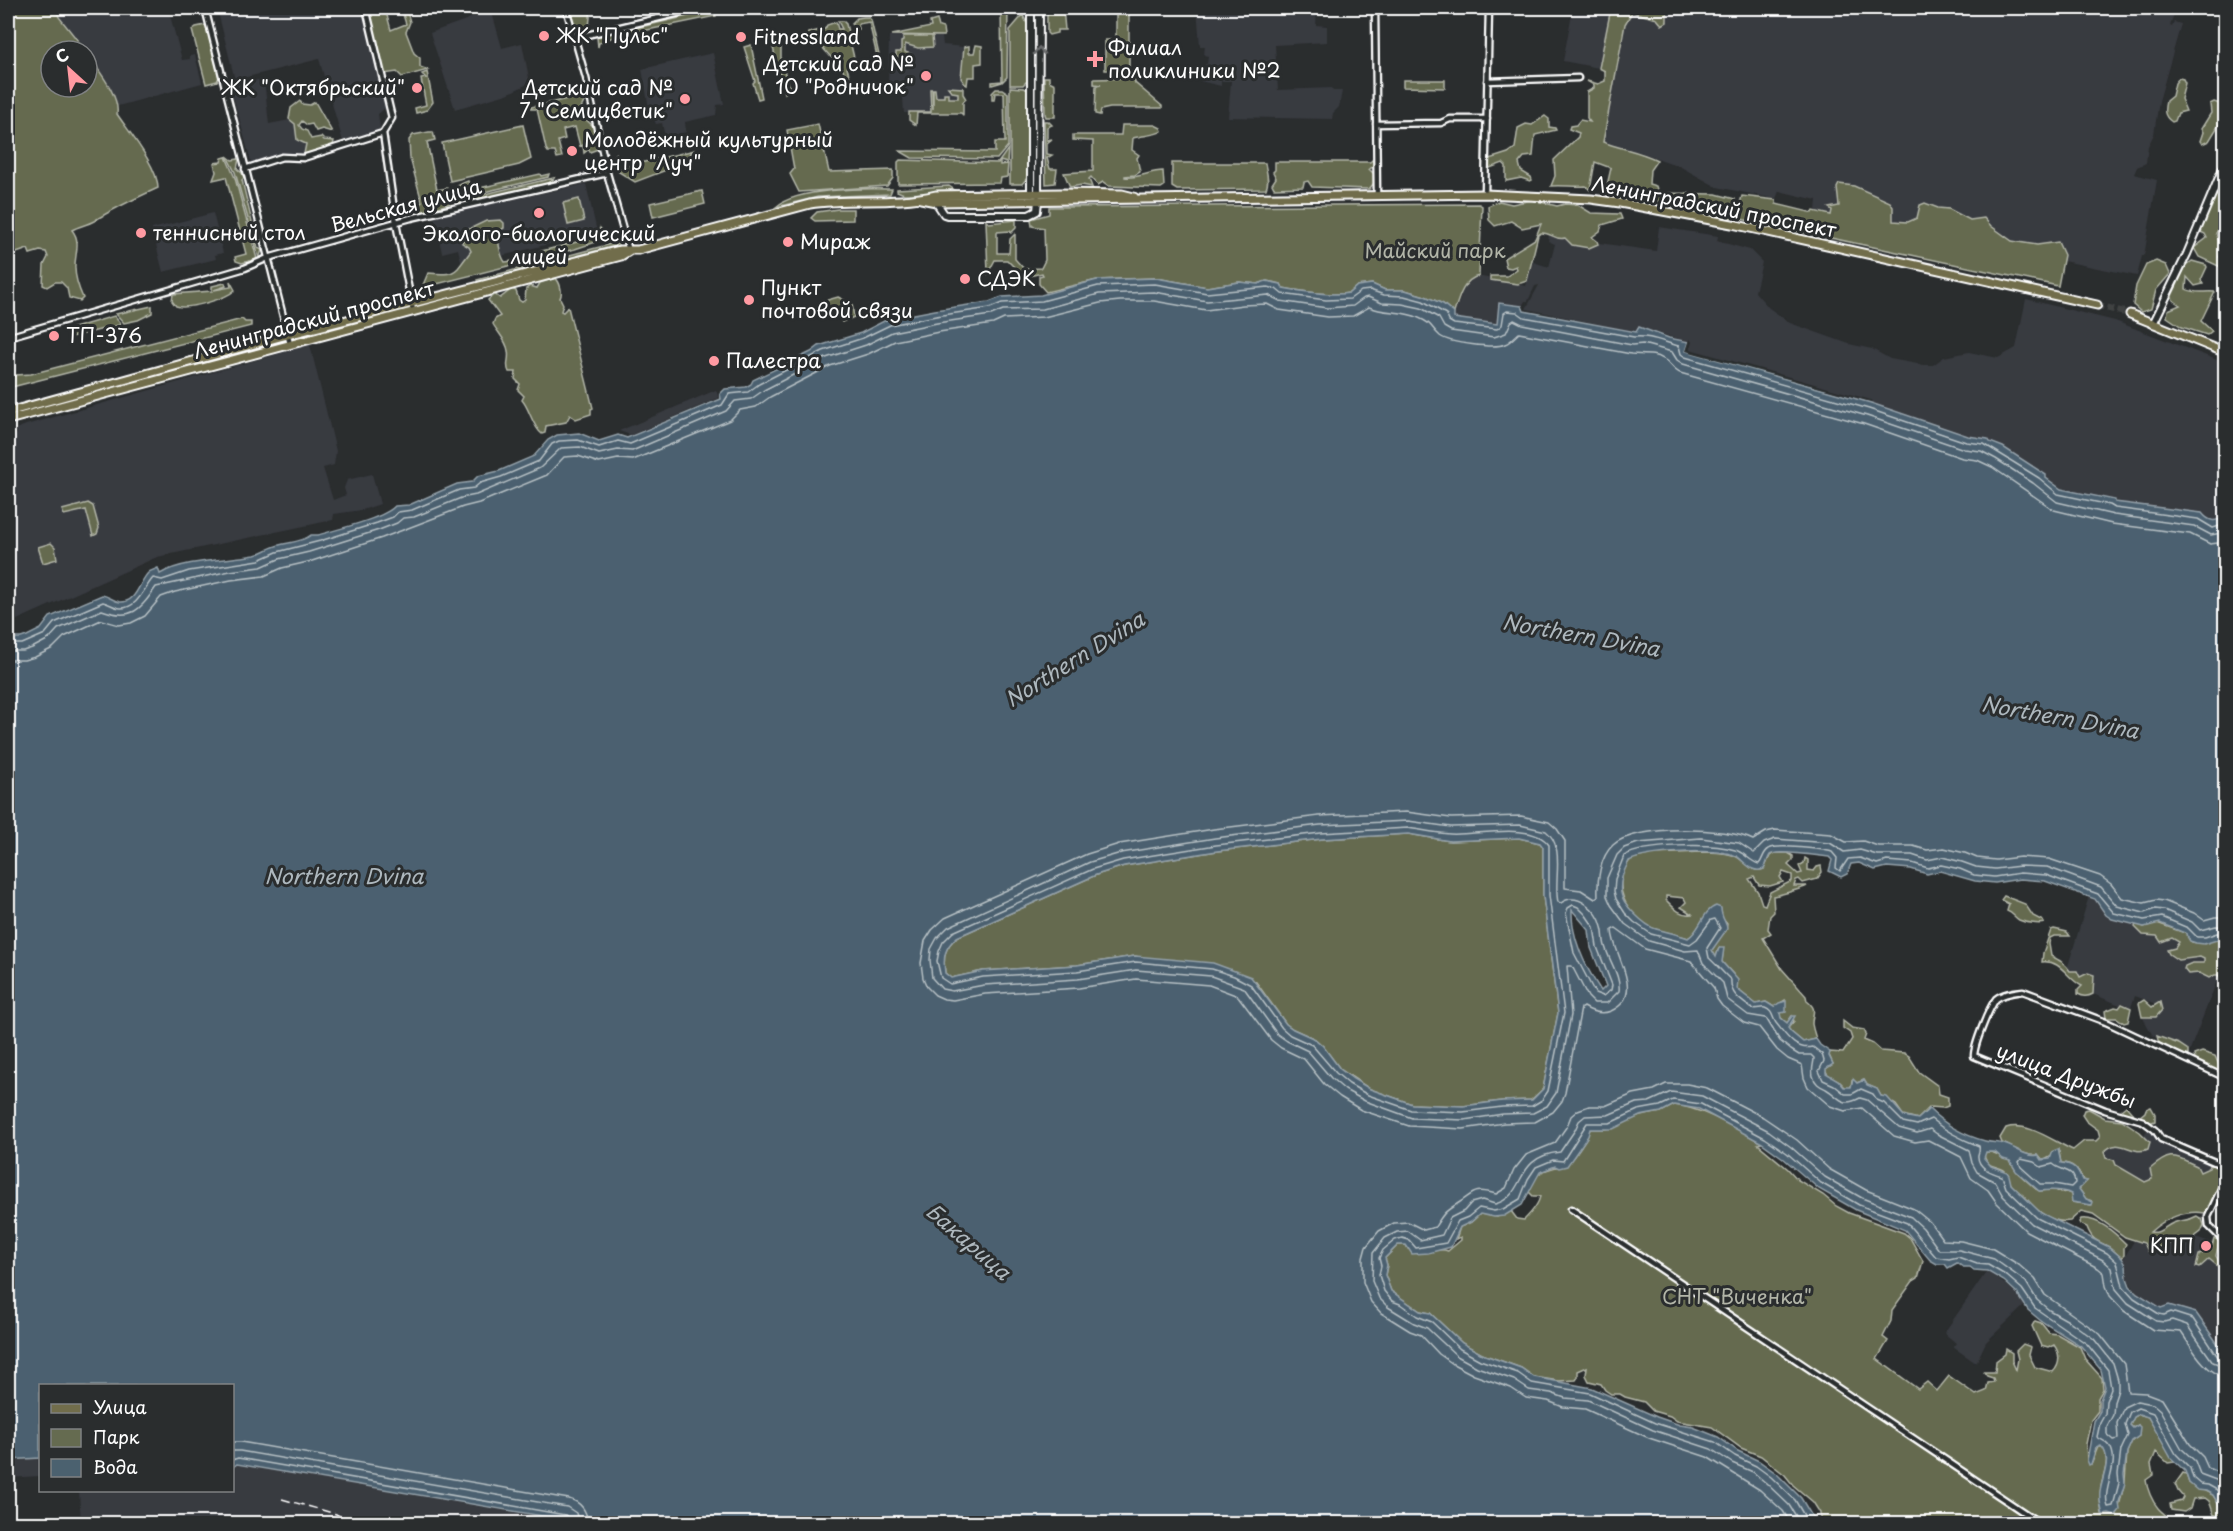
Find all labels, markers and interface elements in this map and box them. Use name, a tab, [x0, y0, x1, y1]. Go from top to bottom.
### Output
place label: ЖК "Пульс"	[555, 20, 668, 50]
place label: Fitnessland	[753, 21, 860, 51]
marker: ЖК "Пульс"	[537, 29, 551, 43]
marker: Fitnessland	[734, 30, 748, 44]
place label: Филиал поликлиники №2	[1108, 32, 1281, 85]
north arrow	[39, 39, 99, 99]
text: С	[51, 41, 73, 68]
one-way arrow	[1033, 47, 1045, 56]
place label: Детский сад № 10 "Родничок"	[762, 48, 914, 101]
marker: Филиал поликлиники №2	[1086, 50, 1104, 68]
marker: Детский сад № 10 "Родничок"	[919, 69, 933, 83]
place label: ЖК "Октябрьский"	[220, 72, 405, 102]
place label: Детский сад № 7 "Семицветик"	[519, 72, 673, 125]
marker: ЖК "Октябрьский"	[410, 81, 424, 95]
marker: Детский сад № 7 "Семицветик"	[678, 92, 692, 106]
place label: Молодёжный культурный центр "Луч"	[584, 124, 833, 177]
marker: Молодёжный культурный центр "Луч"	[565, 144, 579, 158]
street label: Ленинградский проспект	[1589, 168, 1839, 245]
street label: Вельская улица	[327, 170, 485, 240]
marker: Эколого-биологический лицей	[532, 206, 546, 220]
place label: теннисный стол	[153, 217, 306, 247]
place label: Эколого-биологический лицей	[423, 218, 655, 271]
marker: теннисный стол	[134, 226, 148, 240]
place label: Мираж	[800, 226, 870, 256]
marker: Мираж	[781, 235, 795, 249]
park label: Майский парк	[1364, 235, 1506, 265]
place label: СДЭК	[977, 263, 1036, 293]
street label: Ленинградский проспект	[190, 272, 438, 366]
place label: Пункт почтовой связи	[761, 272, 913, 325]
marker: СДЭК	[958, 272, 972, 286]
marker: Пункт почтовой связи	[742, 293, 756, 307]
place label: ТП-376	[66, 320, 142, 350]
marker: ТП-376	[47, 329, 61, 343]
place label: Палестра	[726, 345, 821, 375]
marker: Палестра	[707, 354, 721, 368]
water label: Northern Dvina	[998, 602, 1151, 714]
water label: Northern Dvina	[1500, 604, 1663, 664]
water label: Northern Dvina	[1979, 686, 2142, 746]
water label: Northern Dvina	[264, 859, 424, 891]
street label: улица Дружбы	[1992, 1035, 2140, 1115]
water label: Бакарица	[920, 1195, 1019, 1287]
place label: КПП	[2150, 1230, 2194, 1260]
marker: КПП	[2199, 1239, 2213, 1253]
park label: СНТ "Виченка"	[1662, 1281, 1812, 1311]
legend	[39, 1384, 234, 1492]
text: Улица	[93, 1393, 147, 1420]
text: Парк	[93, 1423, 140, 1450]
text: Вода	[93, 1453, 138, 1480]

